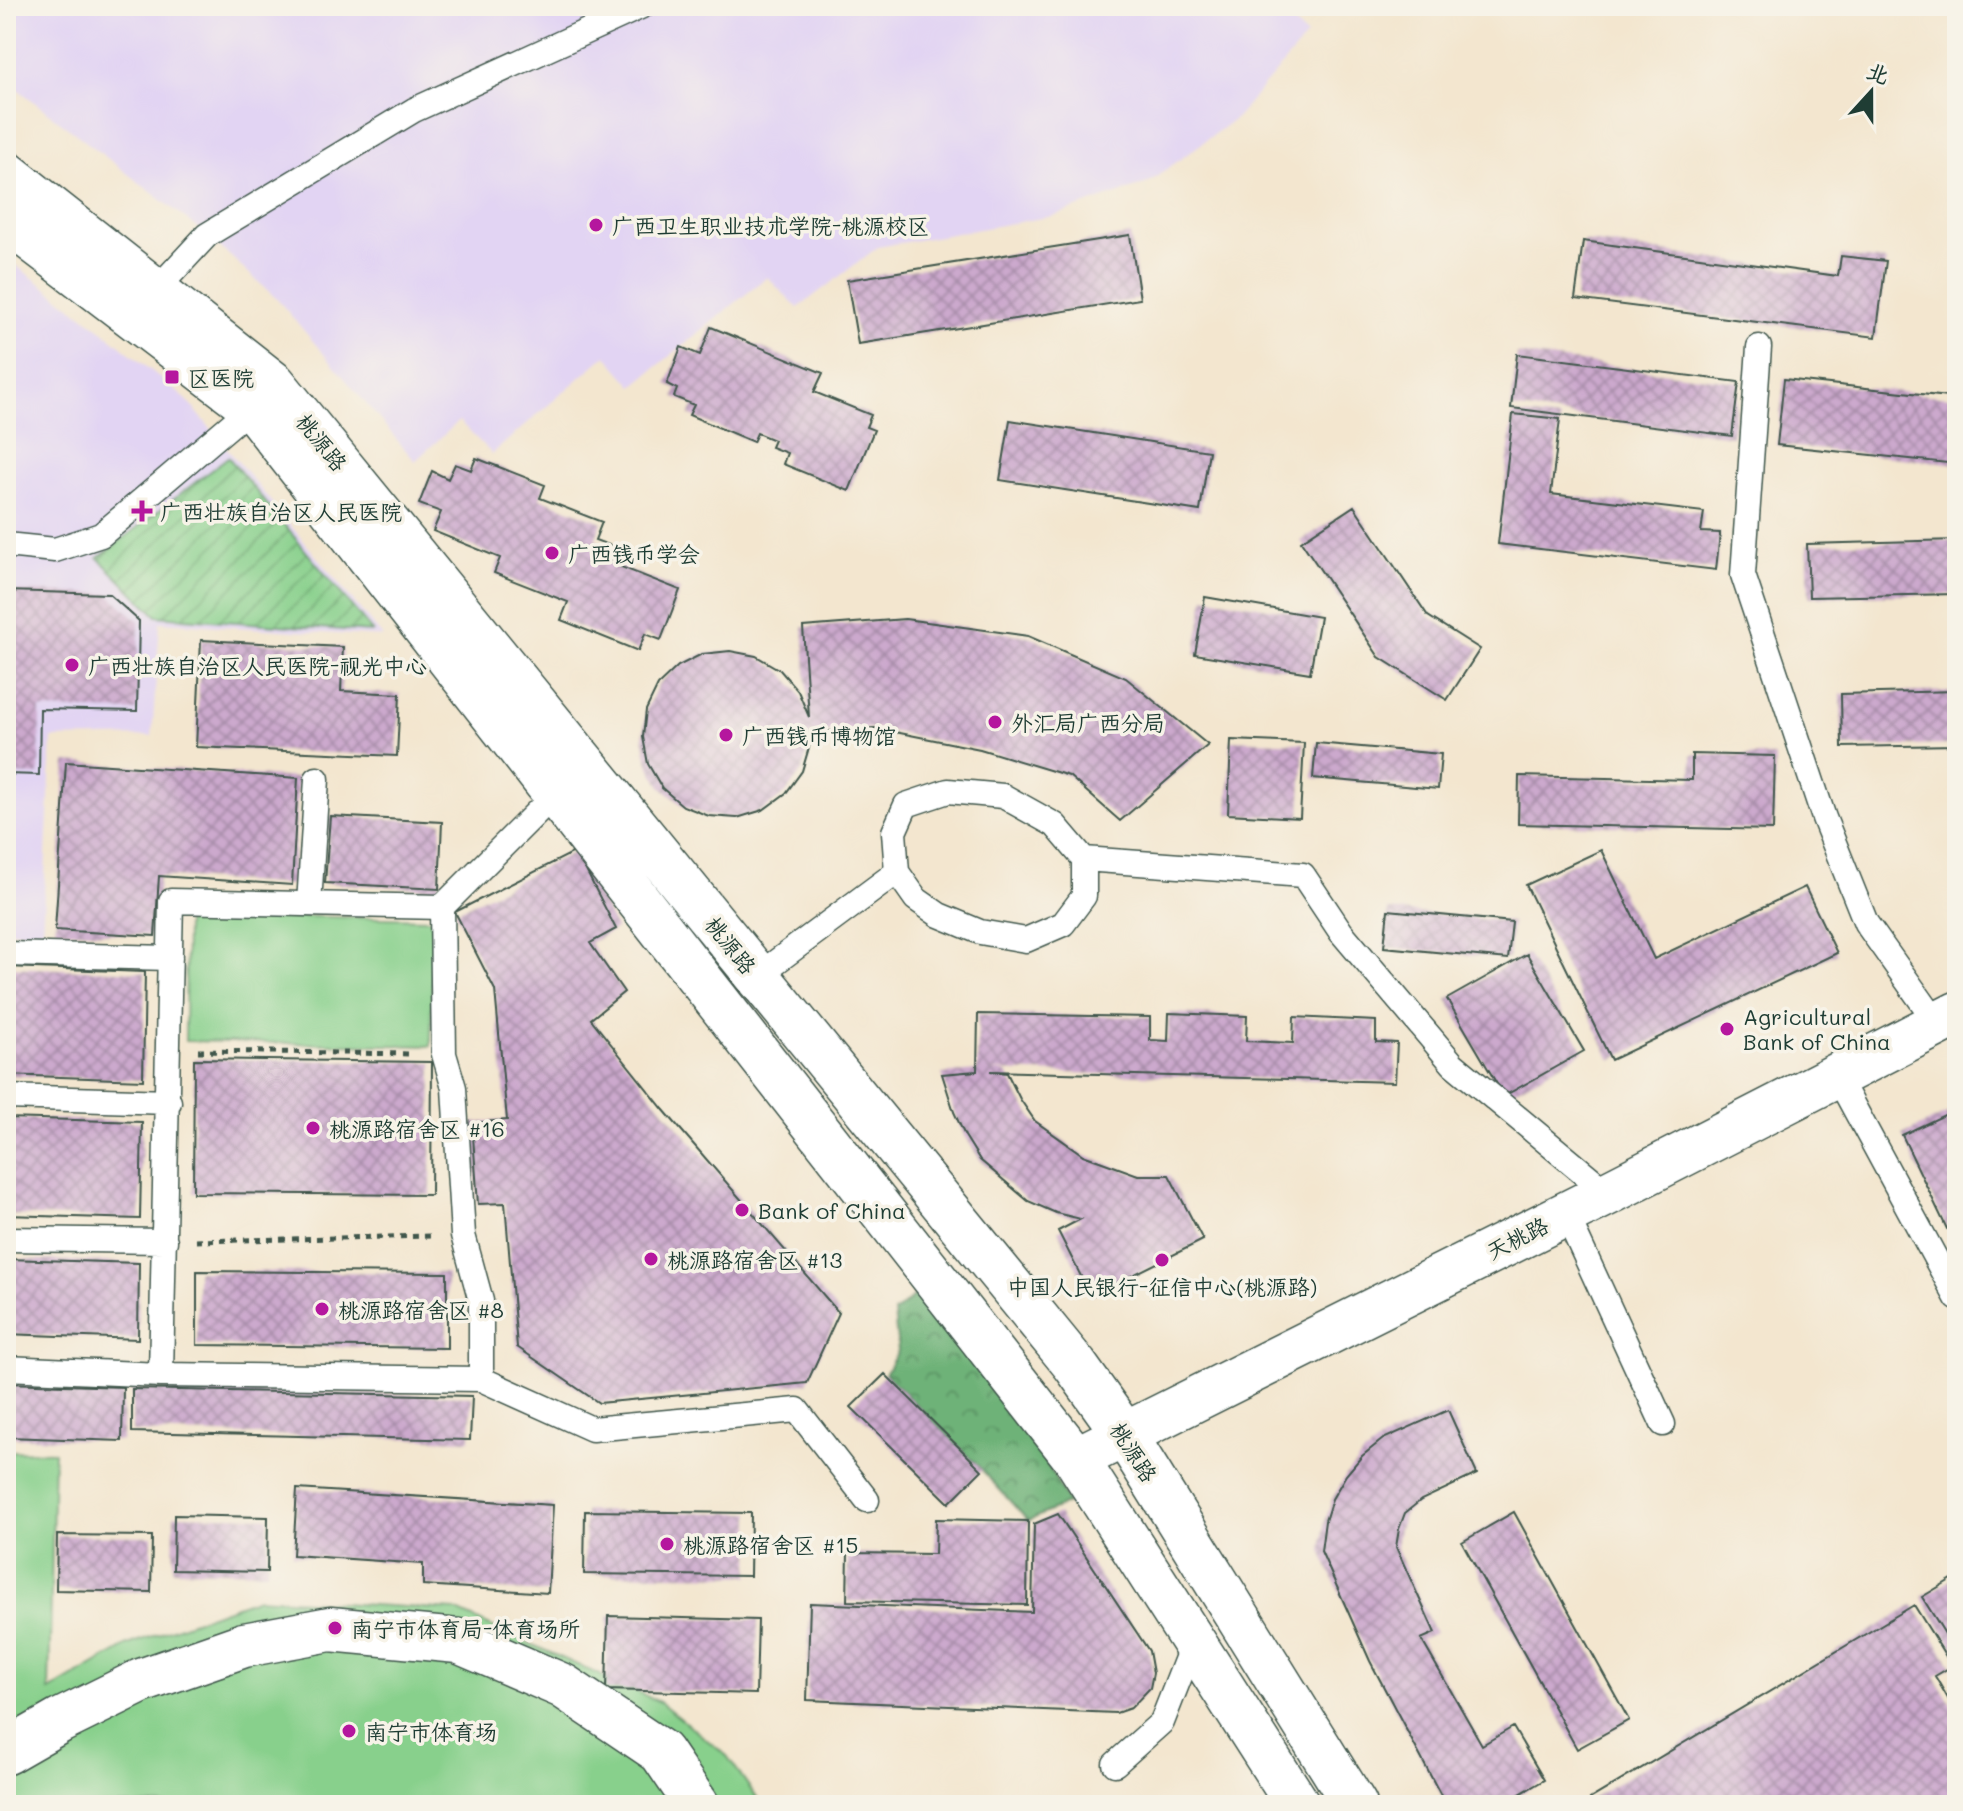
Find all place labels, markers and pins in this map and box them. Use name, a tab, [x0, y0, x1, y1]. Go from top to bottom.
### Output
place label: 广西卫生职业技术学院-桃源校区	[612, 211, 929, 240]
marker: 广西卫生职业技术学院-桃源校区	[587, 216, 605, 234]
place label: 区医院	[188, 363, 254, 392]
marker: 区医院	[163, 368, 181, 386]
place label: 广西壮族自治区人民医院	[160, 497, 402, 526]
marker: 广西壮族自治区人民医院	[131, 500, 153, 522]
place label: 广西钱币学会	[568, 539, 700, 568]
marker: 广西钱币学会	[543, 544, 561, 562]
place label: 广西壮族自治区人民医院-视光中心	[88, 651, 427, 680]
marker: 广西壮族自治区人民医院-视光中心	[63, 656, 81, 674]
place label: 外汇局广西分局	[1011, 708, 1165, 737]
marker: 外汇局广西分局	[986, 713, 1004, 731]
place label: 广西钱币博物馆	[742, 721, 896, 750]
marker: 广西钱币博物馆	[717, 726, 735, 744]
place label: Agricultural Bank of China	[1743, 1002, 1891, 1056]
marker: Agricultural Bank of China	[1718, 1020, 1736, 1038]
place label: 桃源路宿舍区 #16	[329, 1114, 505, 1143]
marker: 桃源路宿舍区 #16	[304, 1119, 322, 1137]
place label: Bank of China	[758, 1196, 906, 1225]
marker: Bank of China	[733, 1201, 751, 1219]
place label: 桃源路宿舍区 #13	[667, 1245, 842, 1274]
marker: 桃源路宿舍区 #13	[642, 1250, 660, 1268]
marker: 中国人民银行-征信中心(桃源路)	[1153, 1251, 1171, 1269]
place label: 中国人民银行-征信中心(桃源路)	[1007, 1272, 1317, 1301]
place label: 桃源路宿舍区 #8	[338, 1295, 504, 1324]
marker: 桃源路宿舍区 #8	[313, 1300, 331, 1318]
place label: 桃源路宿舍区 #15	[683, 1530, 858, 1559]
marker: 桃源路宿舍区 #15	[658, 1535, 676, 1553]
place label: 南宁市体育局-体育场所	[351, 1614, 580, 1643]
marker: 南宁市体育局-体育场所	[326, 1619, 344, 1637]
place label: 南宁市体育场	[365, 1717, 497, 1746]
marker: 南宁市体育场	[340, 1722, 358, 1740]

